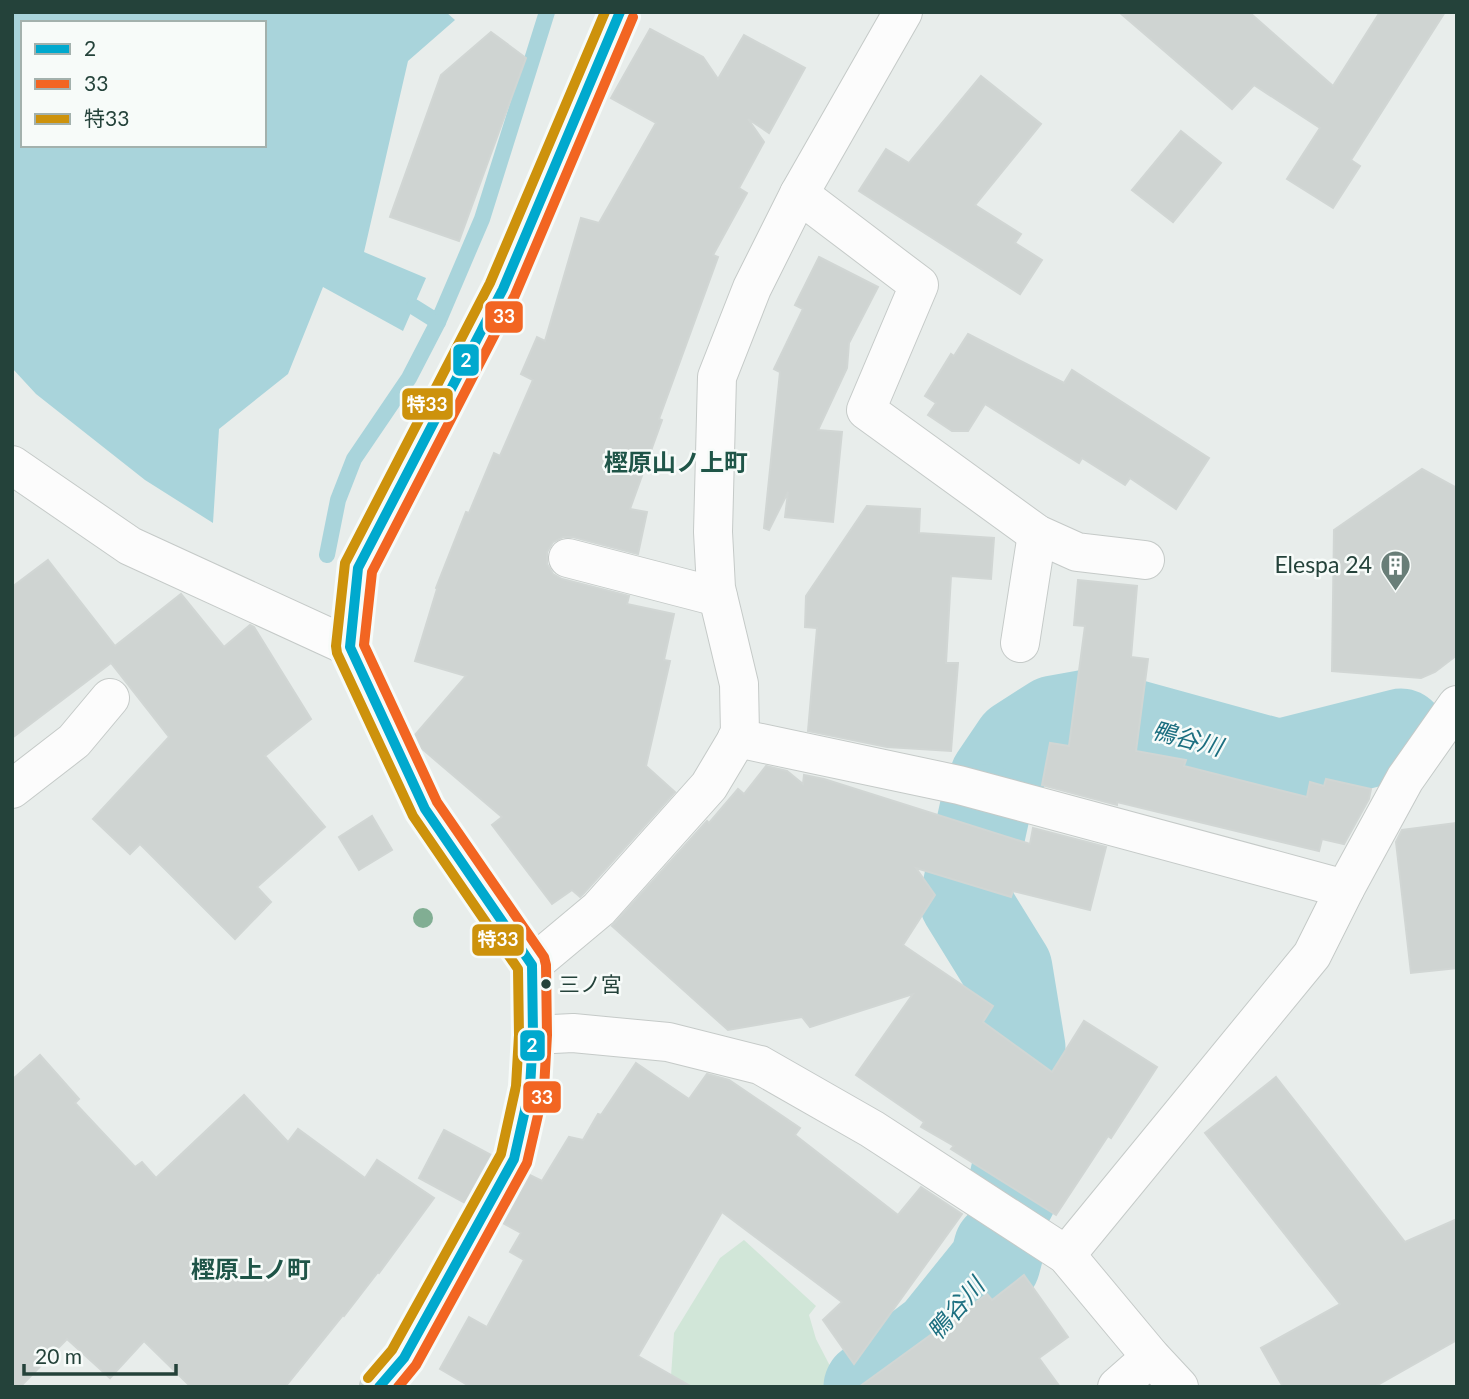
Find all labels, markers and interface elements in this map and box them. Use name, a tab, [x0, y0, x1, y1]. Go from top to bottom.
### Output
legend	[21, 21, 266, 147]
text: 2	[84, 35, 96, 60]
text: 33	[84, 70, 108, 95]
text: 特33	[84, 105, 129, 130]
line badge: 33	[484, 300, 524, 334]
text: 33	[493, 304, 515, 327]
line badge: 2	[452, 343, 480, 377]
text: 2	[460, 348, 472, 371]
line badge: 特33	[401, 387, 454, 421]
text: 特33	[406, 392, 448, 415]
district label: 樫原山ノ上町	[604, 447, 748, 476]
building icon: Elespa 24	[1378, 548, 1412, 592]
place label: Elespa 24	[1274, 550, 1372, 578]
water label: 鴨谷川	[1149, 714, 1229, 762]
line badge: 特33	[471, 923, 525, 957]
text: 特33	[477, 927, 519, 950]
place label: 三ノ宮	[559, 971, 622, 996]
marker: 三ノ宮	[539, 977, 553, 991]
line badge: 2	[519, 1029, 546, 1062]
text: 2	[526, 1033, 538, 1056]
line badge: 33	[522, 1080, 562, 1114]
text: 33	[531, 1085, 553, 1108]
district label: 樫原上ノ町	[191, 1254, 311, 1283]
water label: 鴨谷川	[920, 1269, 991, 1345]
scale bar	[24, 1332, 177, 1376]
text: 20 m	[35, 1343, 82, 1368]

